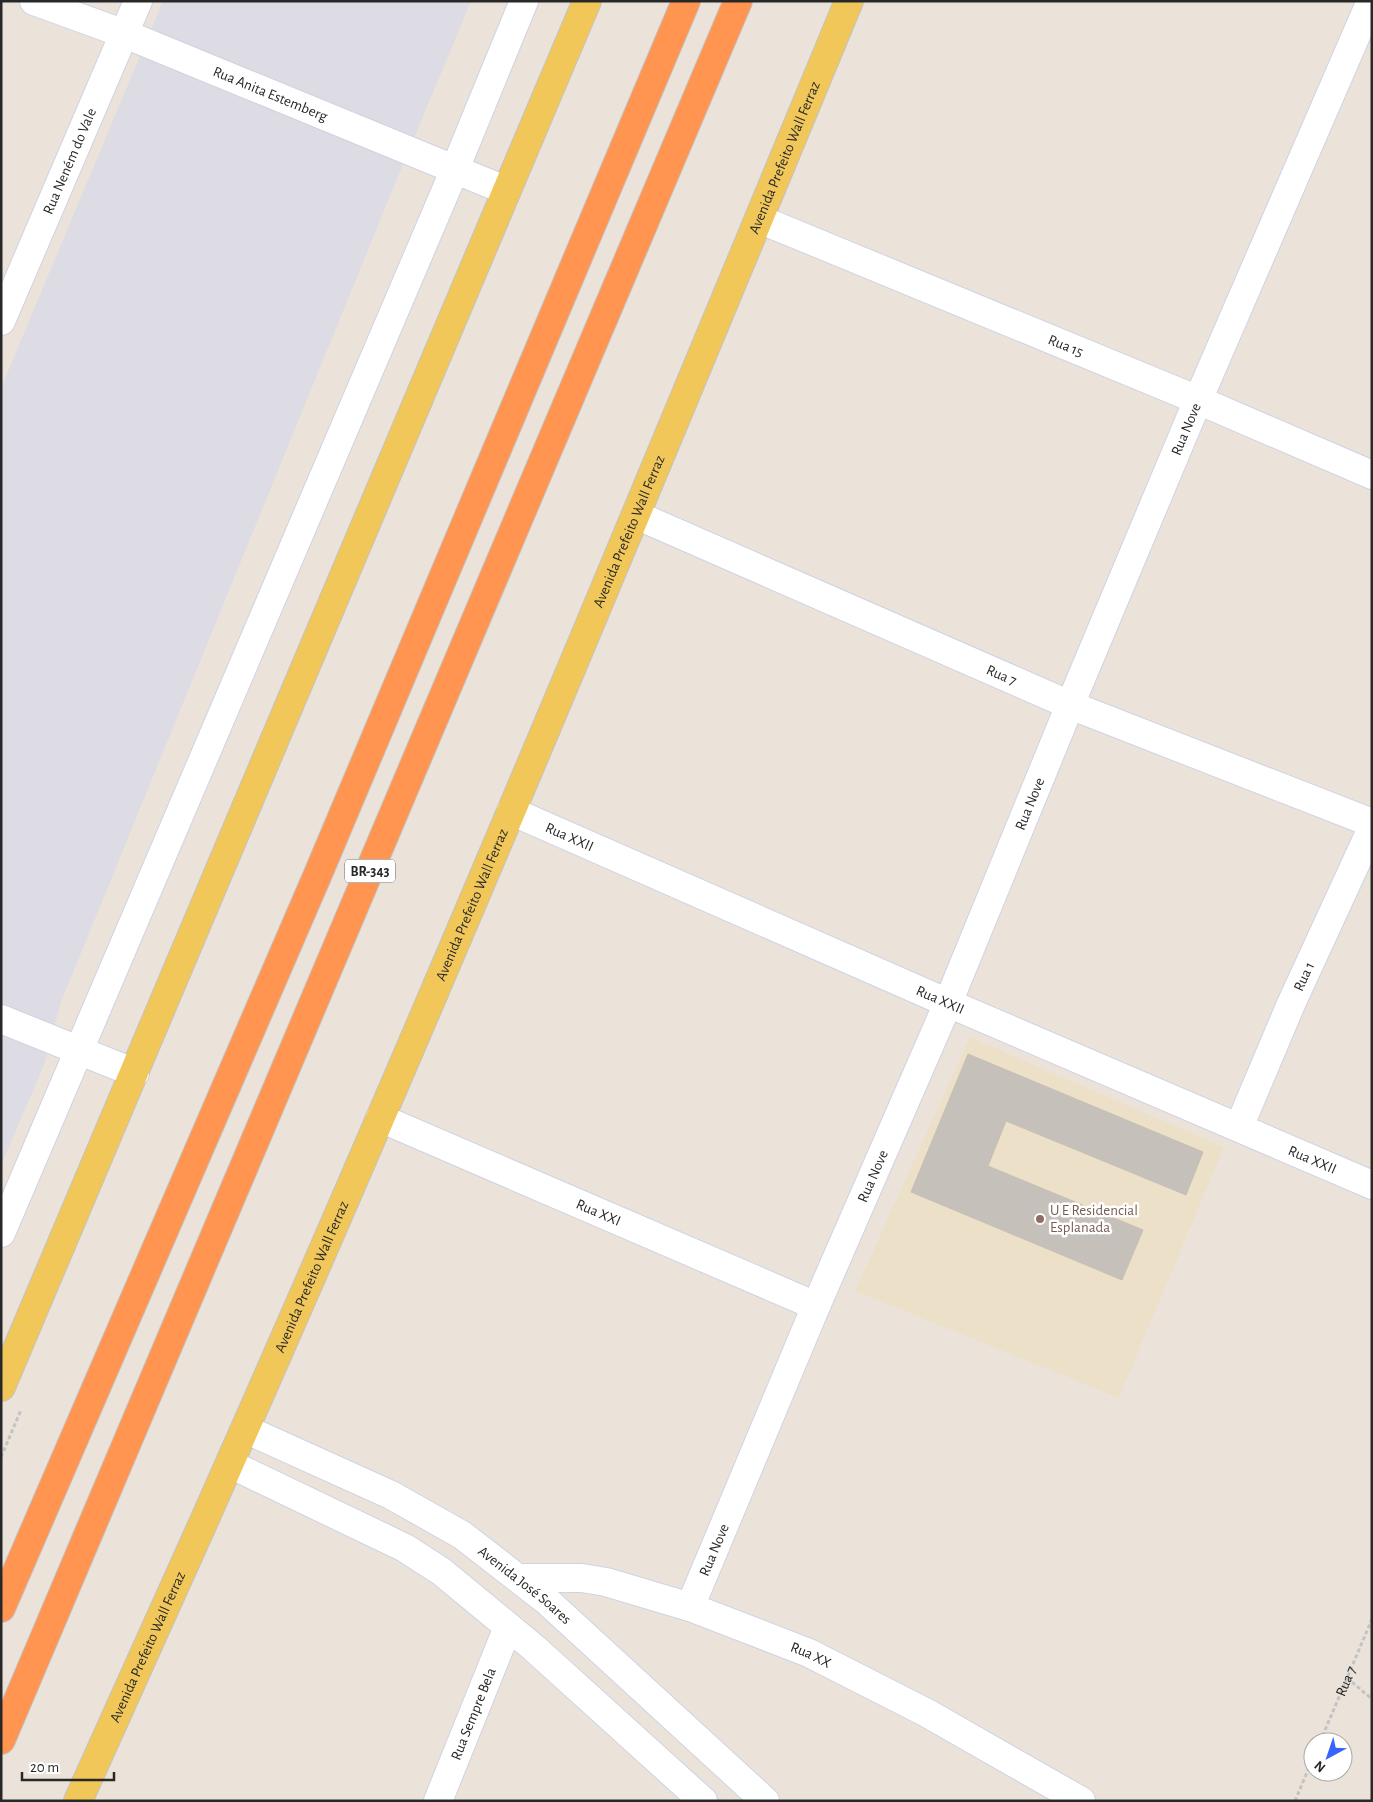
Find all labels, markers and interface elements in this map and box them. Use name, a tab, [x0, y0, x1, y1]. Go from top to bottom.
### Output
street label: Rua Anita Estemberg	[211, 64, 330, 125]
street label: Avenida Prefeito Wall Ferraz	[746, 79, 823, 236]
street label: Rua Neném do Vale	[41, 106, 99, 217]
street label: Rua 15	[1046, 332, 1086, 360]
street label: Rua Nove	[1169, 401, 1204, 458]
street label: Avenida Prefeito Wall Ferraz	[591, 453, 668, 610]
street label: Rua 7	[984, 662, 1019, 689]
street label: Rua Nove	[1013, 776, 1047, 832]
street label: Rua XXII	[543, 820, 596, 854]
street label: Avenida Prefeito Wall Ferraz	[433, 827, 511, 983]
road number: BR-343	[345, 859, 395, 882]
street label: Rua 1	[1291, 960, 1317, 993]
street label: Rua XXII	[914, 983, 967, 1017]
street label: Rua XXII	[1286, 1143, 1339, 1177]
street label: Rua Nove	[855, 1148, 891, 1205]
street label: Rua XXI	[574, 1197, 623, 1229]
street label: Avenida Prefeito Wall Ferraz	[272, 1199, 352, 1355]
place label: U E Residencial Esplanada	[1050, 1203, 1138, 1235]
marker: U E Residencial Esplanada	[1034, 1213, 1046, 1225]
street label: Rua Nove	[697, 1522, 732, 1578]
street label: Avenida José Soares	[475, 1543, 574, 1627]
street label: Avenida Prefeito Wall Ferraz	[107, 1569, 188, 1725]
street label: Rua XX	[788, 1640, 834, 1671]
street label: Rua 7	[1333, 1664, 1359, 1699]
street label: Rua Sempre Bela	[448, 1666, 499, 1762]
north arrow	[1303, 1732, 1353, 1782]
scale bar	[22, 1750, 115, 1782]
text: N	[1312, 1758, 1329, 1775]
text: 20 m	[30, 1760, 59, 1775]

